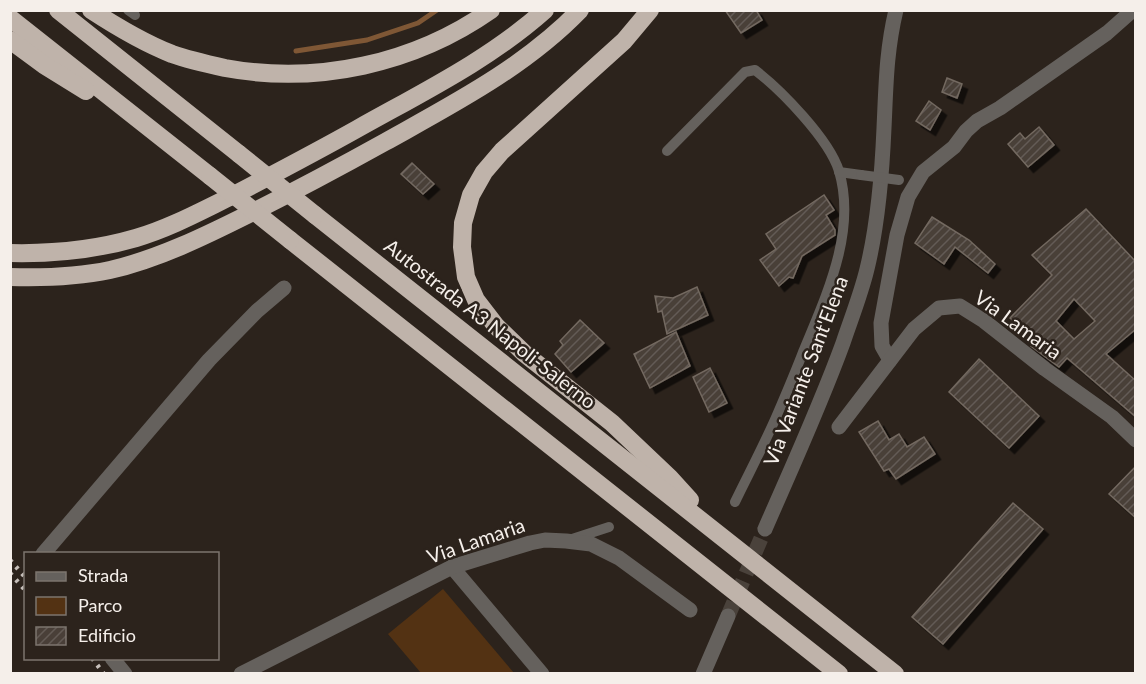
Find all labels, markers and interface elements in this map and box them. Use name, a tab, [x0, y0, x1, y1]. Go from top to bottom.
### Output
street label: Autostrada A3 Napoli-Salerno	[380, 233, 601, 413]
street label: Via Variante Sant'Elena	[758, 272, 852, 469]
street label: Via Lamaria	[970, 284, 1067, 364]
street label: Via Lamaria	[424, 512, 528, 568]
legend	[24, 552, 219, 660]
text: Strada	[78, 564, 128, 586]
text: Parco	[78, 594, 122, 616]
text: Edificio	[78, 624, 136, 646]

